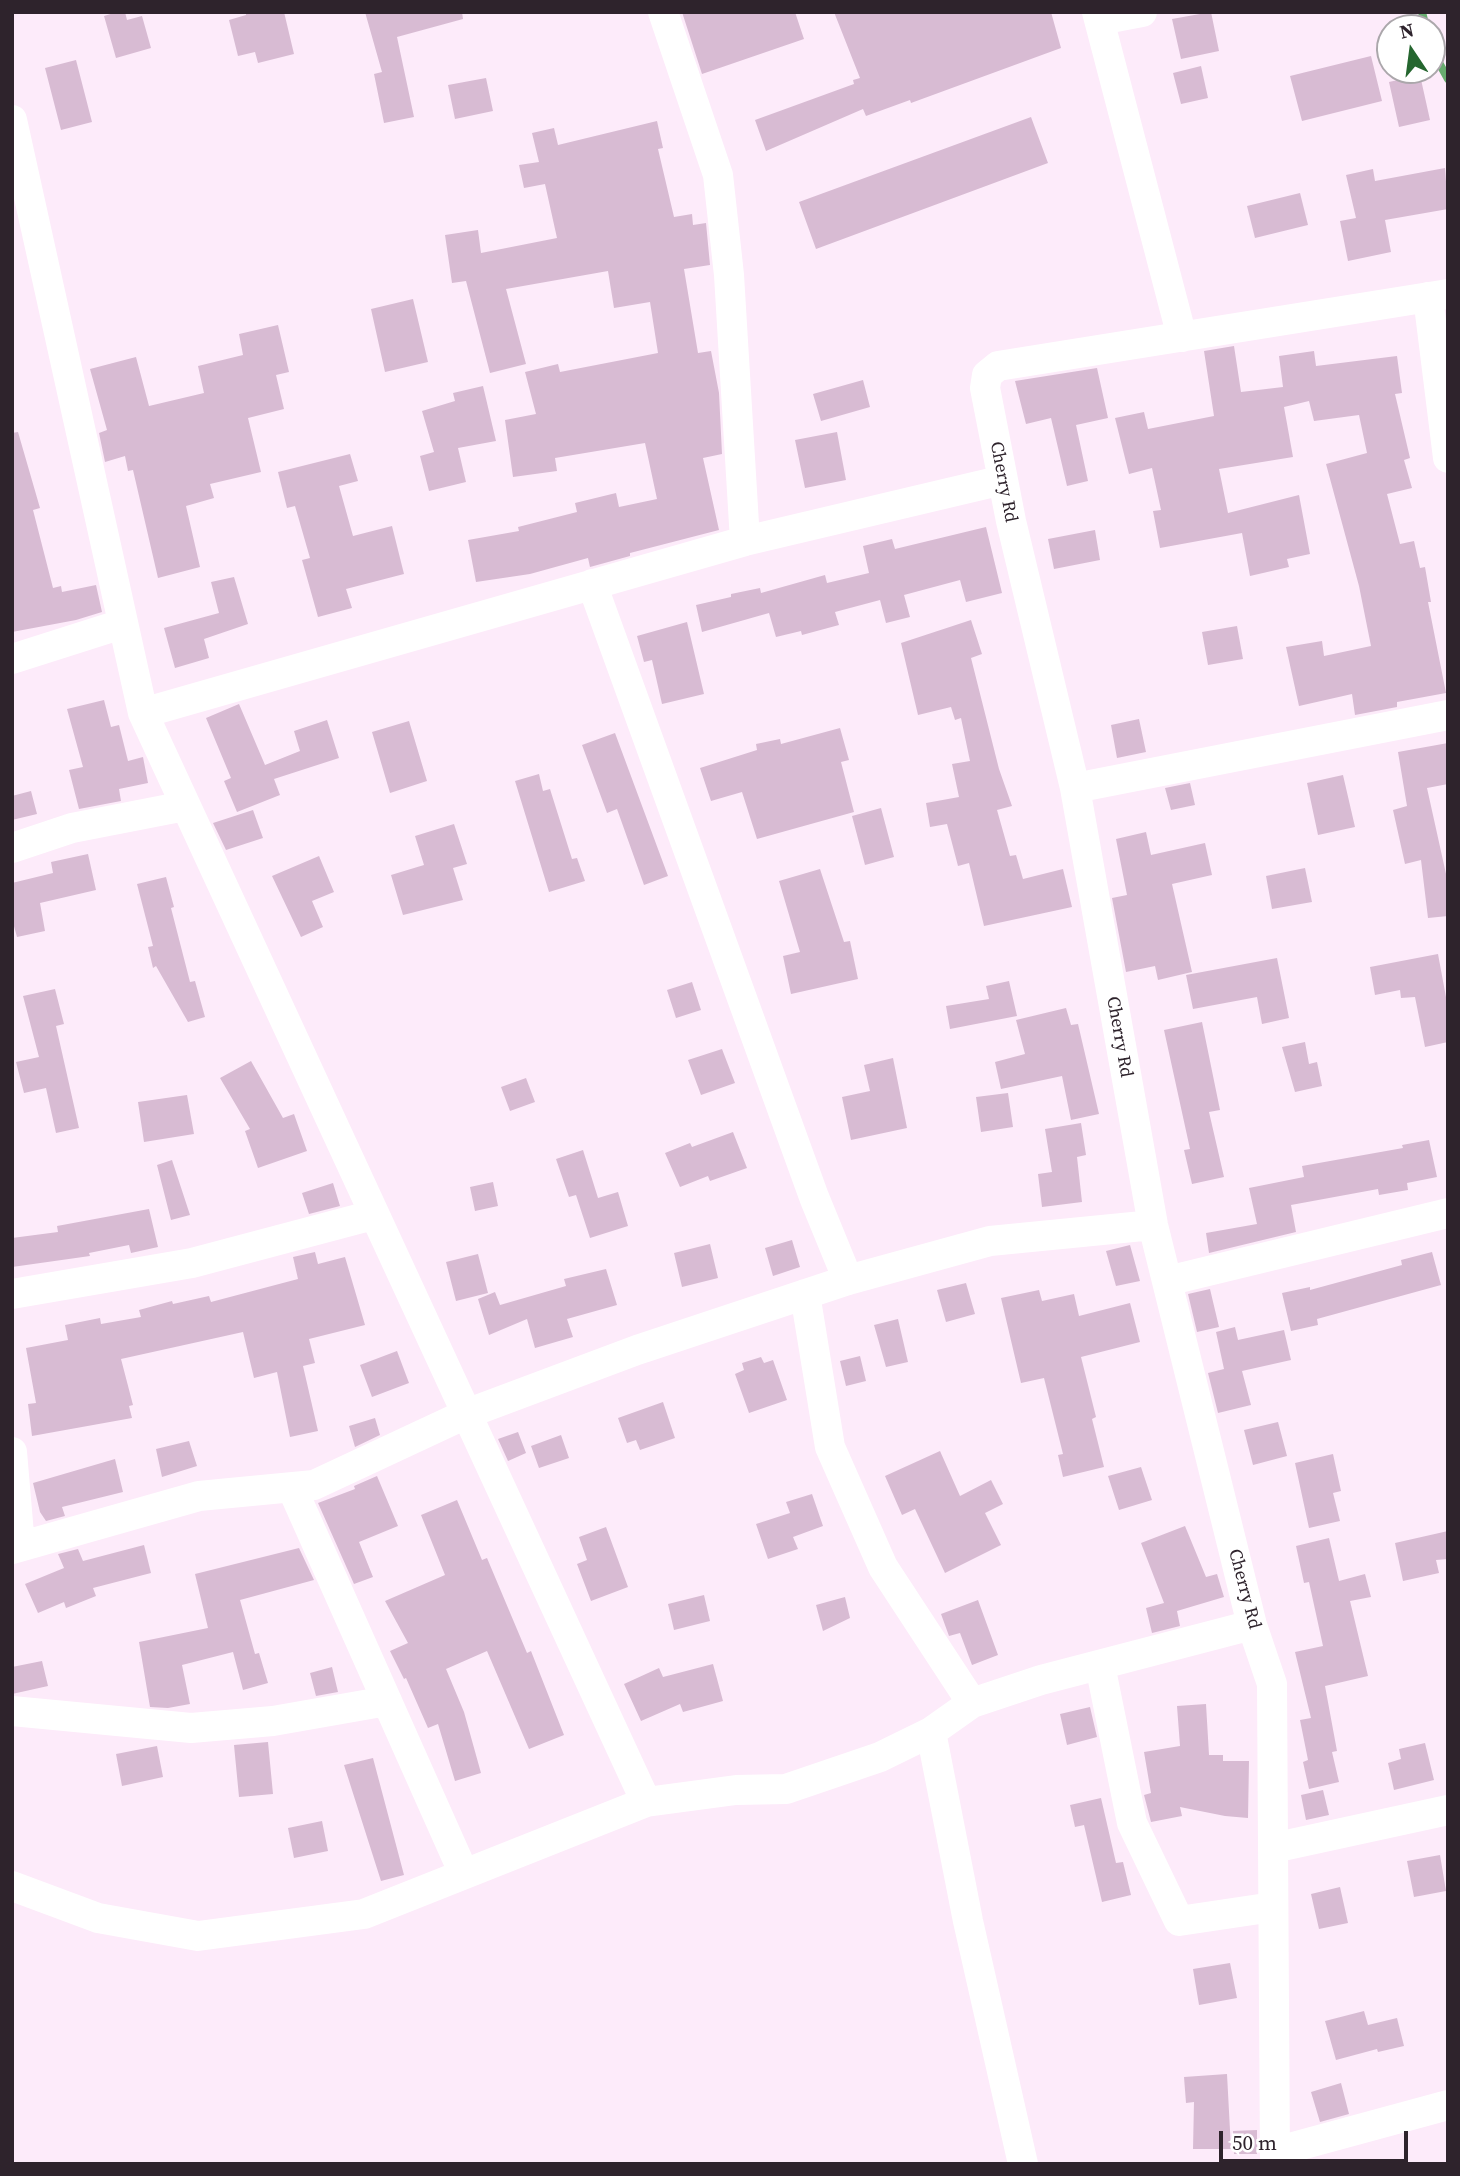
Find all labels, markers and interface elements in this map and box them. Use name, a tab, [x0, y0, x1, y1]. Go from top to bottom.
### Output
north arrow	[1376, 14, 1446, 84]
text: N	[1397, 16, 1416, 45]
street label: Cherry Rd	[985, 440, 1021, 524]
street label: Cherry Rd	[1101, 995, 1137, 1079]
street label: Cherry Rd	[1223, 1547, 1265, 1631]
scale bar	[1222, 2116, 1411, 2160]
text: 50 m	[1232, 2128, 1277, 2157]

